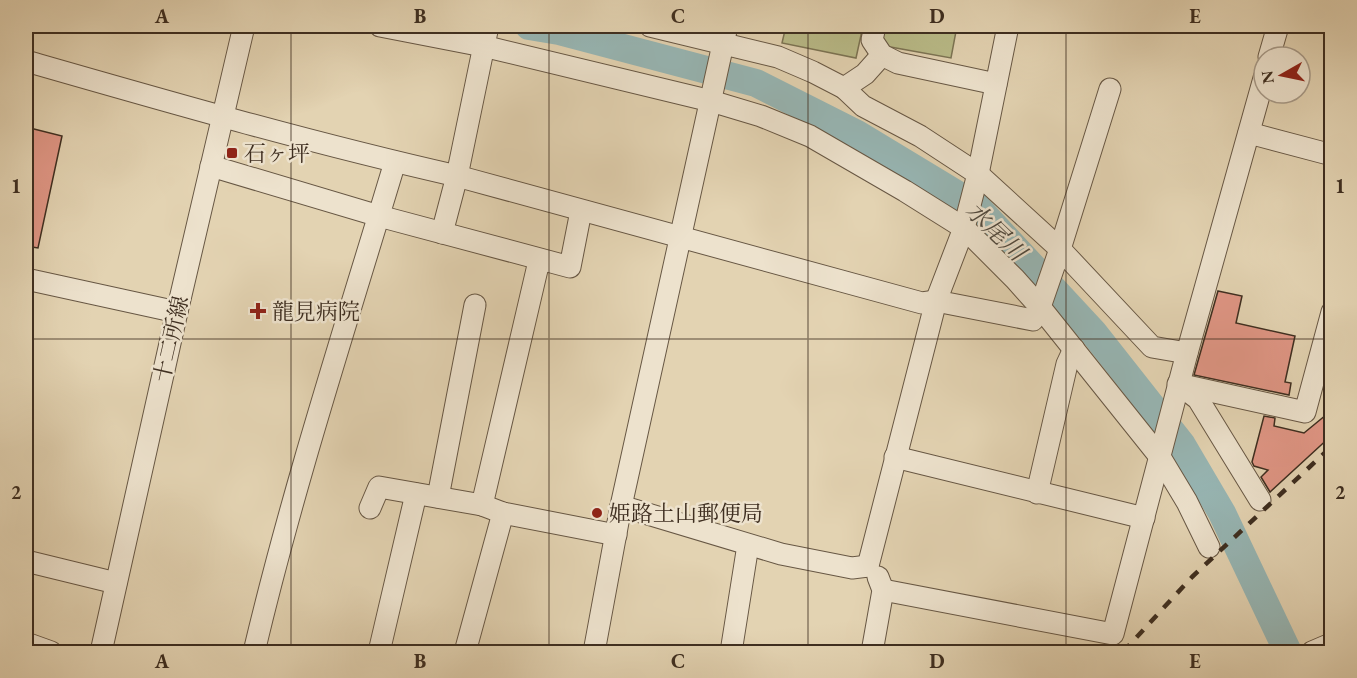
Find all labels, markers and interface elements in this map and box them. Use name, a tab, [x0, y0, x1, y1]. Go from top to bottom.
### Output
text: A	[154, 3, 170, 29]
text: B	[414, 3, 426, 29]
text: C	[671, 3, 685, 29]
text: D	[929, 3, 945, 29]
text: E	[1189, 3, 1201, 29]
north arrow	[1252, 45, 1312, 105]
text: N	[1256, 69, 1279, 85]
place label: 石ヶ坪	[244, 139, 310, 168]
marker: 石ヶ坪	[225, 146, 239, 160]
text: 1	[11, 173, 21, 199]
text: 1	[1335, 173, 1345, 199]
water label: 水尾川	[959, 195, 1035, 269]
street label: 十二所線	[147, 293, 195, 385]
place label: 龍見病院	[272, 297, 360, 326]
marker: 龍見病院	[249, 302, 267, 320]
text: 2	[11, 479, 22, 505]
text: 2	[1335, 479, 1346, 505]
place label: 姫路土山郵便局	[609, 499, 763, 528]
marker: 姫路土山郵便局	[590, 506, 604, 520]
text: A	[154, 648, 170, 674]
text: B	[414, 648, 426, 674]
text: C	[671, 648, 685, 674]
text: D	[929, 648, 945, 674]
text: E	[1189, 648, 1201, 674]

